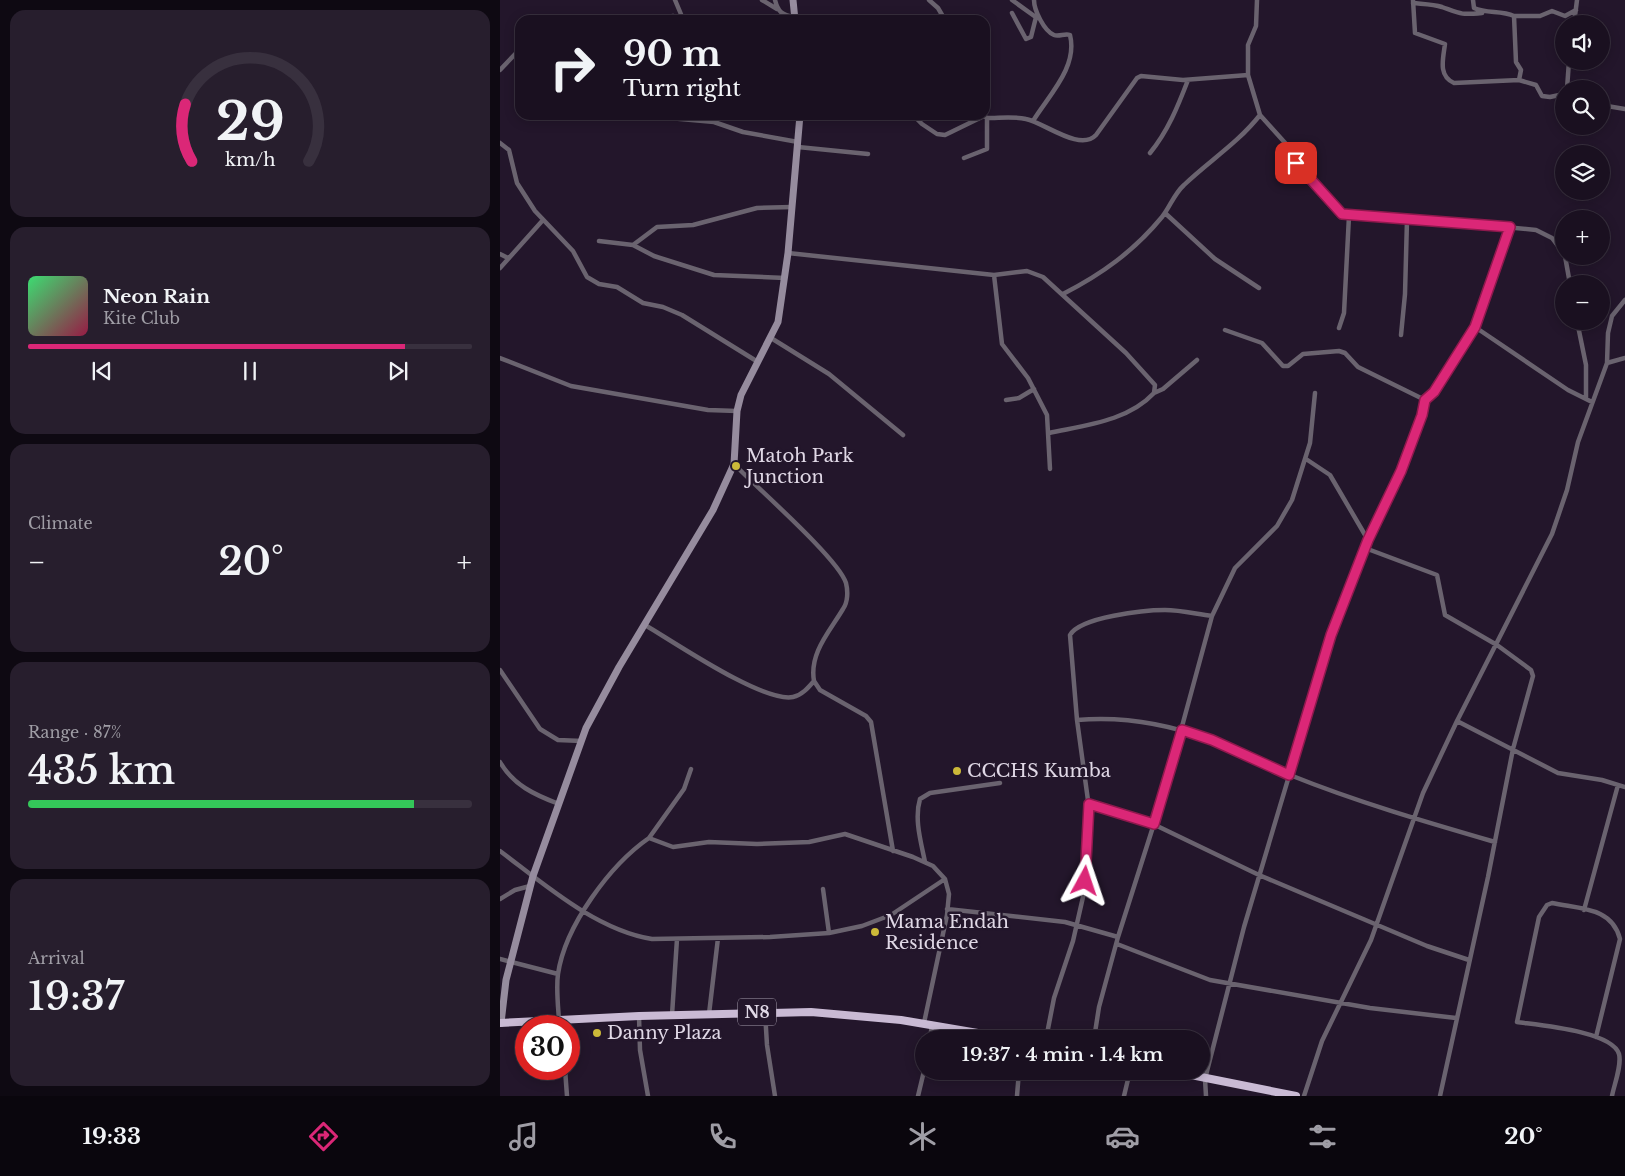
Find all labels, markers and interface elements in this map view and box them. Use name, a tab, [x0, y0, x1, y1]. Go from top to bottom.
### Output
map controls	[1555, 15, 1610, 330]
button: sound	[1555, 15, 1610, 70]
text: 90 m	[623, 32, 721, 75]
icon: right	[540, 35, 605, 100]
text: Turn right	[623, 75, 741, 102]
button: search	[1555, 80, 1610, 135]
text: 29	[216, 90, 284, 154]
pin	[1275, 142, 1317, 184]
button: layers	[1555, 145, 1610, 200]
text: km/h	[225, 149, 275, 171]
icon: arrive	[1282, 149, 1310, 177]
button: +	[1555, 210, 1610, 265]
button: −	[1555, 275, 1610, 330]
text: Neon Rain	[103, 285, 210, 308]
text: Kite Club	[103, 308, 180, 328]
icon: previous	[88, 357, 116, 385]
icon: pause	[236, 357, 264, 385]
icon: next	[384, 357, 412, 385]
place label: Matoh Park Junction	[744, 445, 854, 488]
marker: Matoh Park Junction	[730, 460, 742, 472]
text: Climate	[28, 513, 93, 533]
text: 20°	[218, 538, 284, 585]
text: −	[28, 545, 46, 580]
text: +	[457, 545, 472, 580]
text: Range · 87%	[28, 722, 121, 742]
text: 435 km	[28, 747, 175, 794]
place label: CCCHS Kumba	[967, 760, 1111, 782]
marker: CCCHS Kumba	[951, 765, 963, 777]
position arrow	[1058, 854, 1110, 906]
place label: Mama Endah Residence	[885, 911, 1009, 954]
marker: Mama Endah Residence	[869, 926, 881, 938]
text: Arrival	[28, 948, 85, 968]
text: 19:37	[28, 973, 124, 1020]
road number: N8	[738, 999, 776, 1026]
speed limit sign: 30	[515, 1015, 580, 1080]
place label: Danny Plaza	[607, 1022, 722, 1044]
marker: Danny Plaza	[591, 1027, 603, 1039]
text: 19:37 · 4 min · 1.4 km	[962, 1043, 1163, 1066]
icon: directions	[306, 1119, 341, 1154]
icon: music	[506, 1119, 541, 1154]
icon: phone	[705, 1119, 740, 1154]
icon: climate	[905, 1119, 940, 1154]
icon: car	[1105, 1119, 1140, 1154]
icon: filters	[1305, 1119, 1340, 1154]
text: 19:33	[82, 1123, 141, 1150]
text: 20°	[1504, 1123, 1543, 1150]

